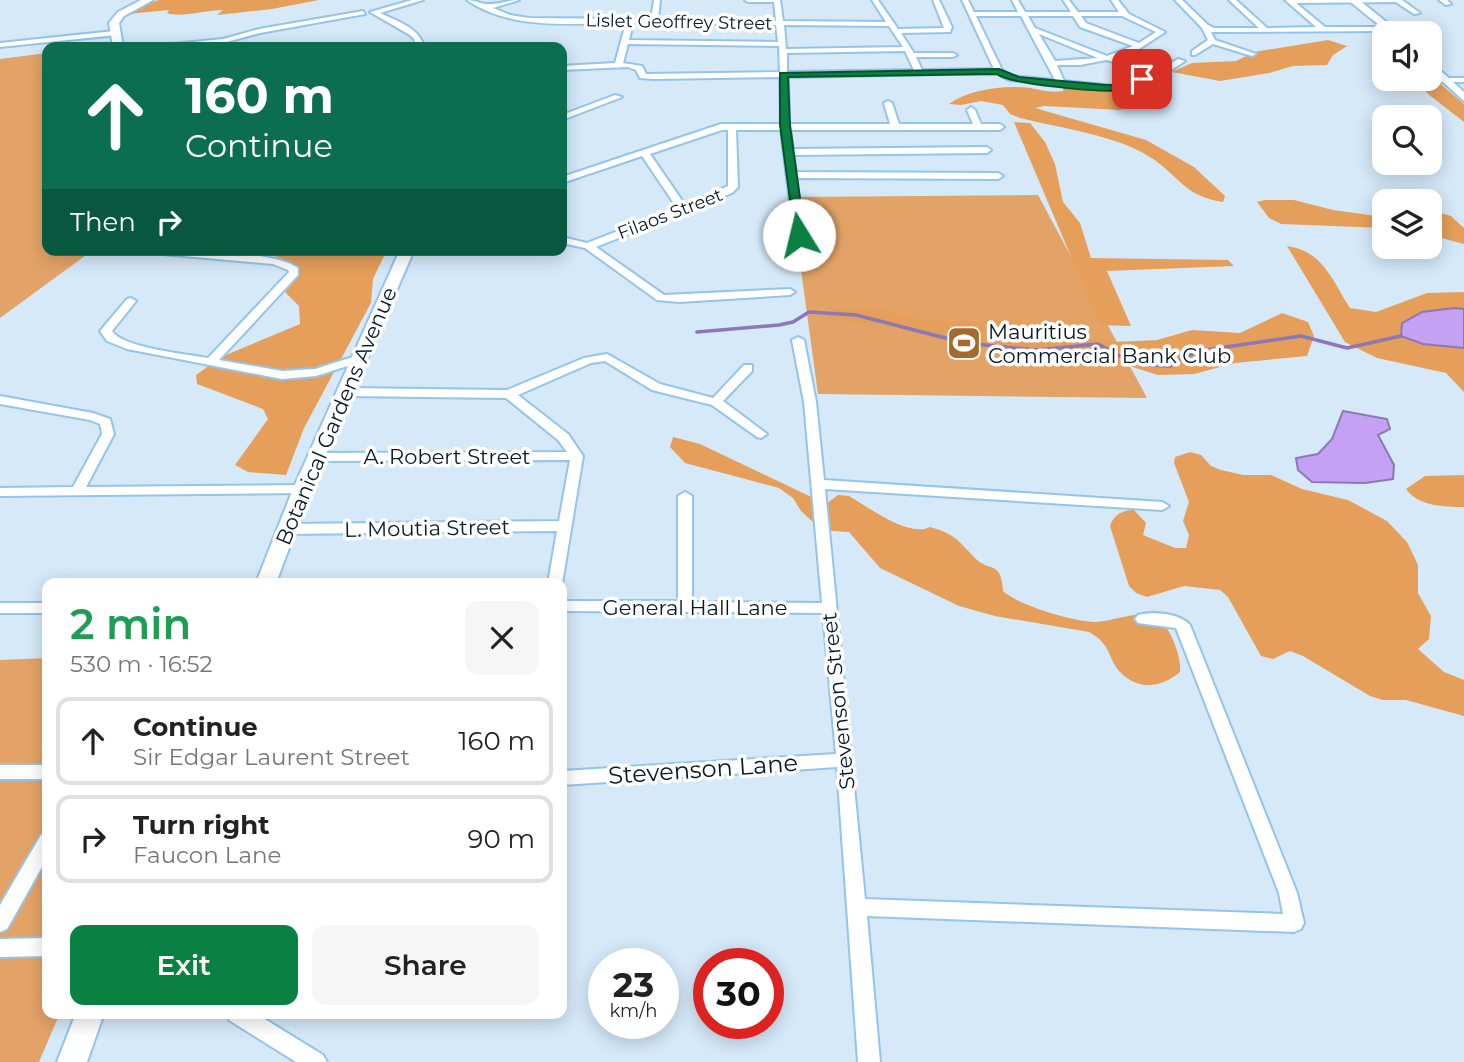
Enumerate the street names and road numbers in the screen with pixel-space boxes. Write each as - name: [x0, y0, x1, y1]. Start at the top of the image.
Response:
- street label: Lislet Geoffrey Street: [585, 9, 773, 35]
- street label: Filaos Street: [614, 184, 726, 244]
- street label: Botanical Gardens Avenue: [270, 283, 402, 549]
- street label: A. Robert Street: [363, 444, 531, 469]
- street label: L. Moutia Street: [344, 514, 510, 542]
- street label: General Hall Lane: [603, 595, 787, 620]
- street label: Stevenson Street: [816, 611, 860, 791]
- street label: Stevenson Lane: [607, 748, 799, 790]

